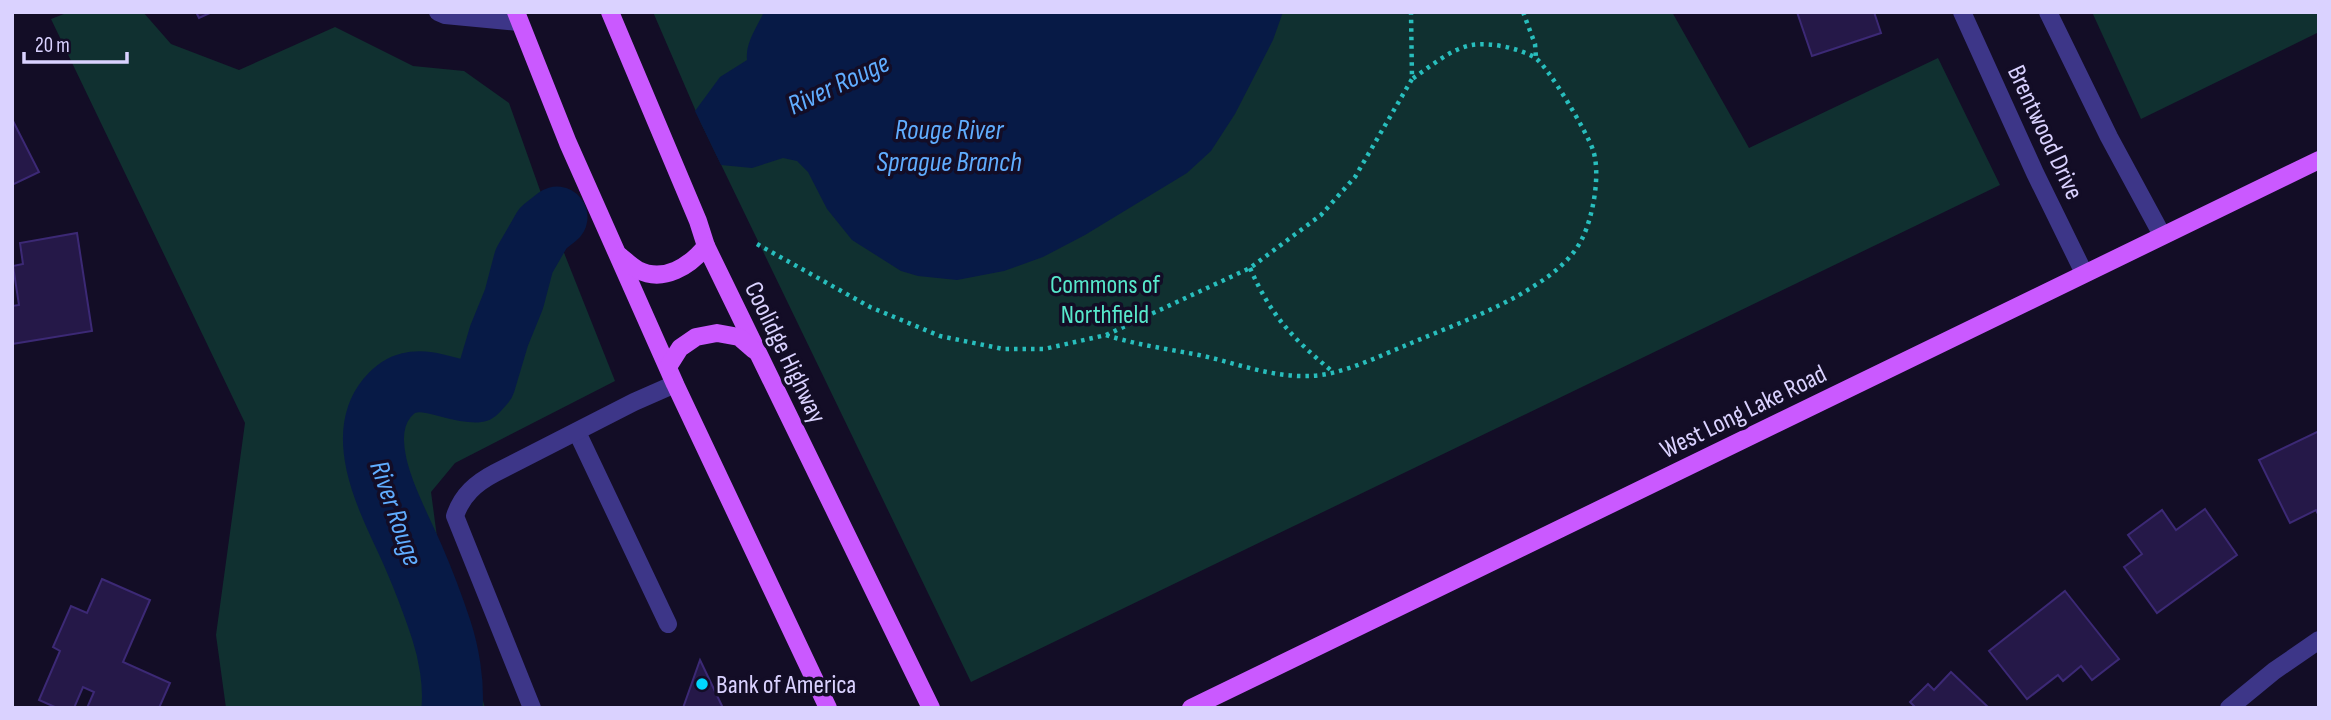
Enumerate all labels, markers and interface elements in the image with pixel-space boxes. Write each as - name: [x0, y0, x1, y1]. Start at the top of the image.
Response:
- scale bar: [24, 21, 128, 65]
- text: 20 m: [35, 33, 70, 58]
- water label: River Rouge: [782, 46, 895, 122]
- street label: Brentwood Drive: [2000, 60, 2089, 205]
- water label: Rouge River Sprague Branch: [876, 114, 1022, 179]
- park label: Commons of Northfield: [1050, 270, 1161, 331]
- street label: Coolidge Highway: [737, 277, 832, 428]
- street label: West Long Lake Road: [1655, 359, 1832, 466]
- water label: River Rouge: [362, 457, 429, 570]
- place label: Bank of America: [716, 670, 856, 701]
- marker: Bank of America: [694, 676, 710, 692]

